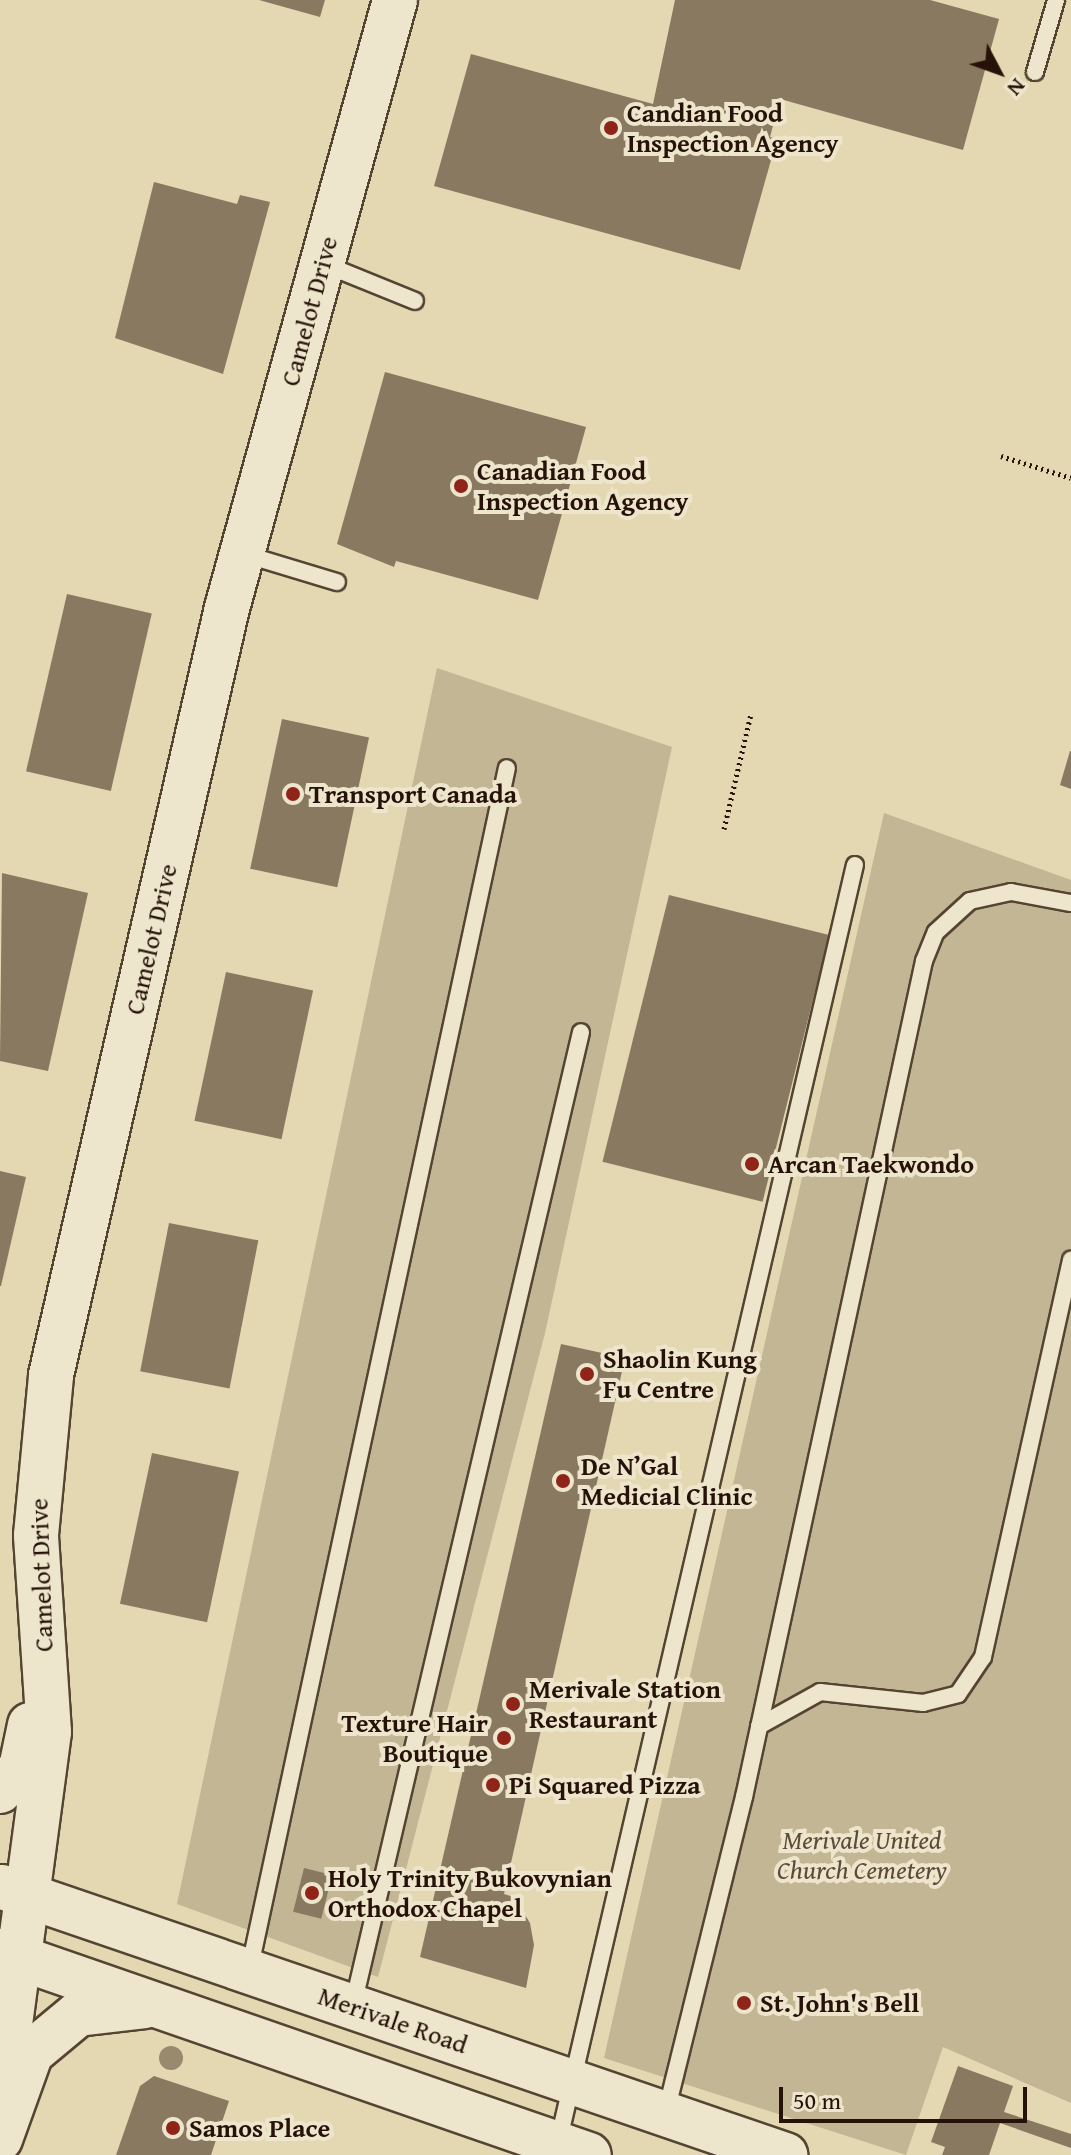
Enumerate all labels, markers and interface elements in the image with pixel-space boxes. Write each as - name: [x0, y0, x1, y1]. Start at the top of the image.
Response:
- north arrow: [959, 32, 1039, 112]
- text: N: [1000, 72, 1034, 104]
- place label: Candian Food Inspection Agency: [627, 97, 838, 158]
- marker: Candian Food Inspection Agency: [602, 119, 620, 137]
- street label: Camelot Drive: [274, 233, 344, 389]
- place label: Canadian Food Inspection Agency: [477, 455, 688, 516]
- marker: Canadian Food Inspection Agency: [452, 477, 470, 495]
- place label: Transport Canada: [309, 778, 517, 810]
- marker: Transport Canada: [284, 785, 302, 803]
- street label: Camelot Drive: [119, 861, 183, 1017]
- place label: Arcan Taekwondo: [768, 1148, 974, 1180]
- marker: Arcan Taekwondo: [743, 1155, 761, 1173]
- place label: Shaolin Kung Fu Centre: [603, 1343, 757, 1404]
- marker: Shaolin Kung Fu Centre: [578, 1365, 596, 1383]
- place label: De N’Gal Medicial Clinic: [581, 1450, 753, 1512]
- marker: De N’Gal Medicial Clinic: [552, 1470, 574, 1492]
- street label: Camelot Drive: [23, 1498, 59, 1652]
- place label: Merivale Station Restaurant: [529, 1673, 721, 1734]
- marker: Merivale Station Restaurant: [504, 1695, 522, 1713]
- place label: Texture Hair Boutique: [341, 1707, 488, 1768]
- marker: Texture Hair Boutique: [495, 1729, 513, 1747]
- place label: Pi Squared Pizza: [509, 1769, 701, 1801]
- marker: Pi Squared Pizza: [484, 1776, 502, 1794]
- park label: Merivale United Church Cemetery: [777, 1824, 947, 1886]
- place label: Holy Trinity Bukovynian Orthodox Chapel: [328, 1862, 612, 1924]
- marker: Holy Trinity Bukovynian Orthodox Chapel: [303, 1884, 321, 1902]
- street label: Merivale Road: [314, 1980, 472, 2060]
- place label: St. John's Bell: [760, 1987, 919, 2019]
- marker: St. John's Bell: [735, 1994, 753, 2012]
- scale bar: [783, 2071, 1031, 2121]
- text: 50 m: [793, 2083, 841, 2118]
- place label: Samos Place: [189, 2112, 330, 2144]
- marker: Samos Place: [164, 2119, 182, 2137]

